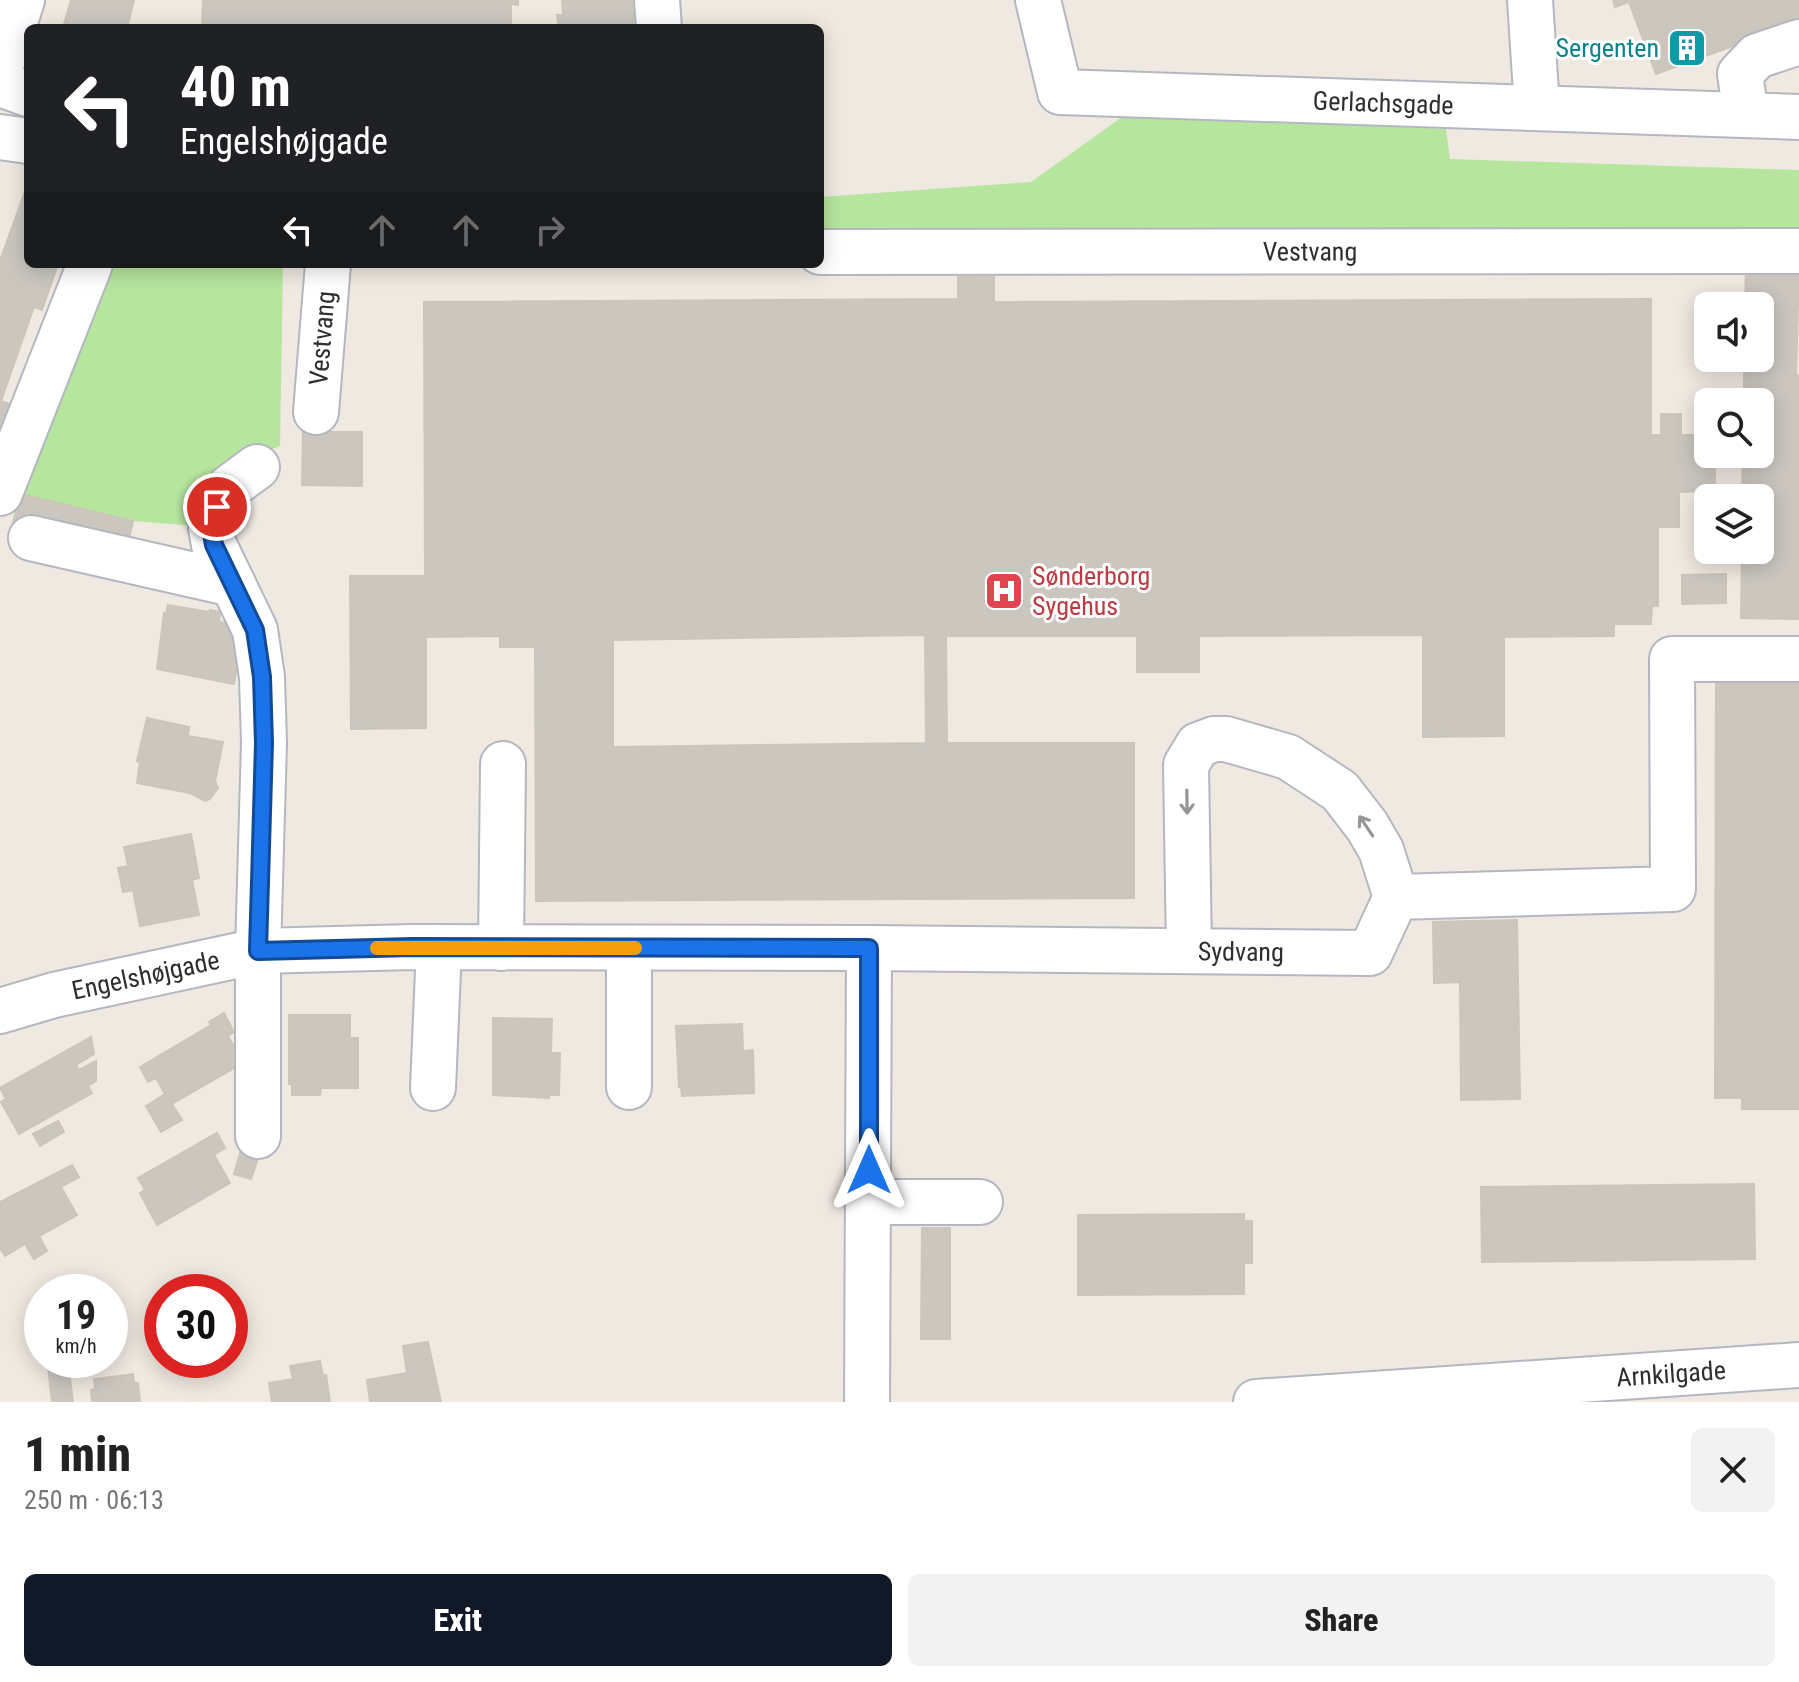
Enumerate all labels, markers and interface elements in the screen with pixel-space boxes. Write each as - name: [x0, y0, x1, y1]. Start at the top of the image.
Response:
- building icon: Sergenten: [1666, 27, 1708, 69]
- place label: Sergenten: [1556, 33, 1659, 63]
- text: 40 m: [180, 54, 291, 120]
- icon: left: [48, 56, 152, 160]
- street label: Gerlachsgade: [1312, 86, 1454, 120]
- text: Engelshøjgade: [180, 121, 388, 163]
- icon: left: [276, 208, 320, 252]
- icon: ahead: [360, 208, 404, 252]
- icon: ahead: [444, 208, 488, 252]
- icon: right: [528, 208, 572, 252]
- street label: Vestvang: [1263, 236, 1357, 267]
- street label: Vestvang: [303, 290, 341, 387]
- map controls: [1694, 292, 1774, 564]
- button: sound: [1694, 292, 1774, 372]
- button: search: [1694, 388, 1774, 468]
- pin: [183, 473, 251, 541]
- button: layers: [1694, 484, 1774, 564]
- icon: arrive: [195, 485, 239, 529]
- place label: Sønderborg Sygehus: [1032, 561, 1150, 621]
- hospital icon: Sønderborg Sygehus: [983, 570, 1025, 612]
- one-way arrow: [1179, 788, 1194, 815]
- one-way arrow: [1358, 815, 1374, 837]
- street label: Sydvang: [1198, 936, 1284, 967]
- street label: Engelshøjgade: [69, 945, 222, 1006]
- position arrow: [827, 1128, 911, 1212]
- speed limit sign: 30: [144, 1274, 248, 1378]
- text: 19: [56, 1292, 96, 1339]
- text: km/h: [55, 1334, 97, 1358]
- street label: Arnkilgade: [1615, 1355, 1727, 1392]
- text: 1 min: [24, 1426, 131, 1483]
- button: close: [1691, 1428, 1775, 1512]
- text: 250 m · 06:13: [24, 1485, 164, 1515]
- button: Exit: [24, 1574, 892, 1666]
- button: Share: [908, 1574, 1775, 1666]

